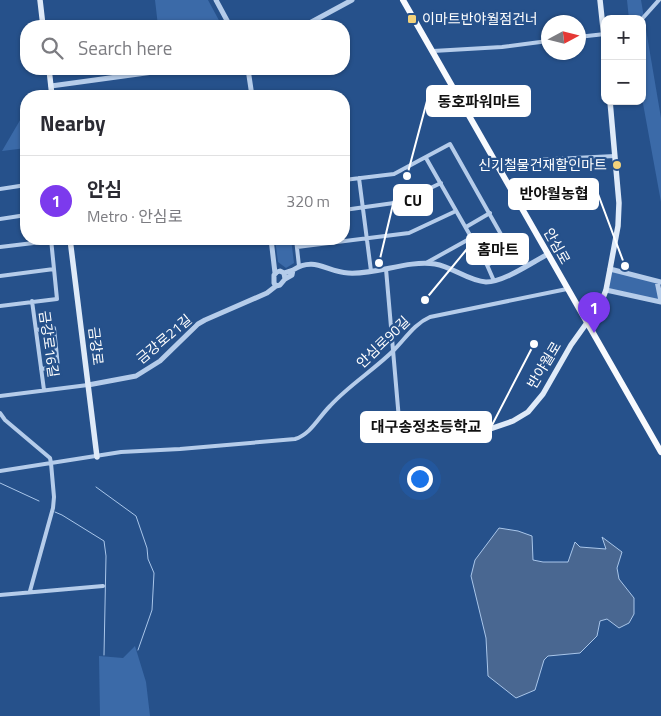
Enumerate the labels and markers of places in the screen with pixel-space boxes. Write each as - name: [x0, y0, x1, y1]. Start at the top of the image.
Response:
- place label: 이마트반야월점건너: [422, 8, 538, 29]
- marker: 이마트반야월점건너: [406, 13, 418, 25]
- callout: 동호파워마트: [427, 86, 530, 116]
- place label: 신기철물건재할인마트: [478, 154, 607, 175]
- marker: 신기철물건재할인마트: [611, 159, 623, 171]
- callout: 반야월농협: [509, 179, 598, 209]
- callout: CU: [394, 185, 432, 215]
- callout: 홈마트: [467, 234, 528, 264]
- pin: 1: [578, 292, 610, 333]
- callout: 대구송정초등학교: [361, 412, 491, 442]

